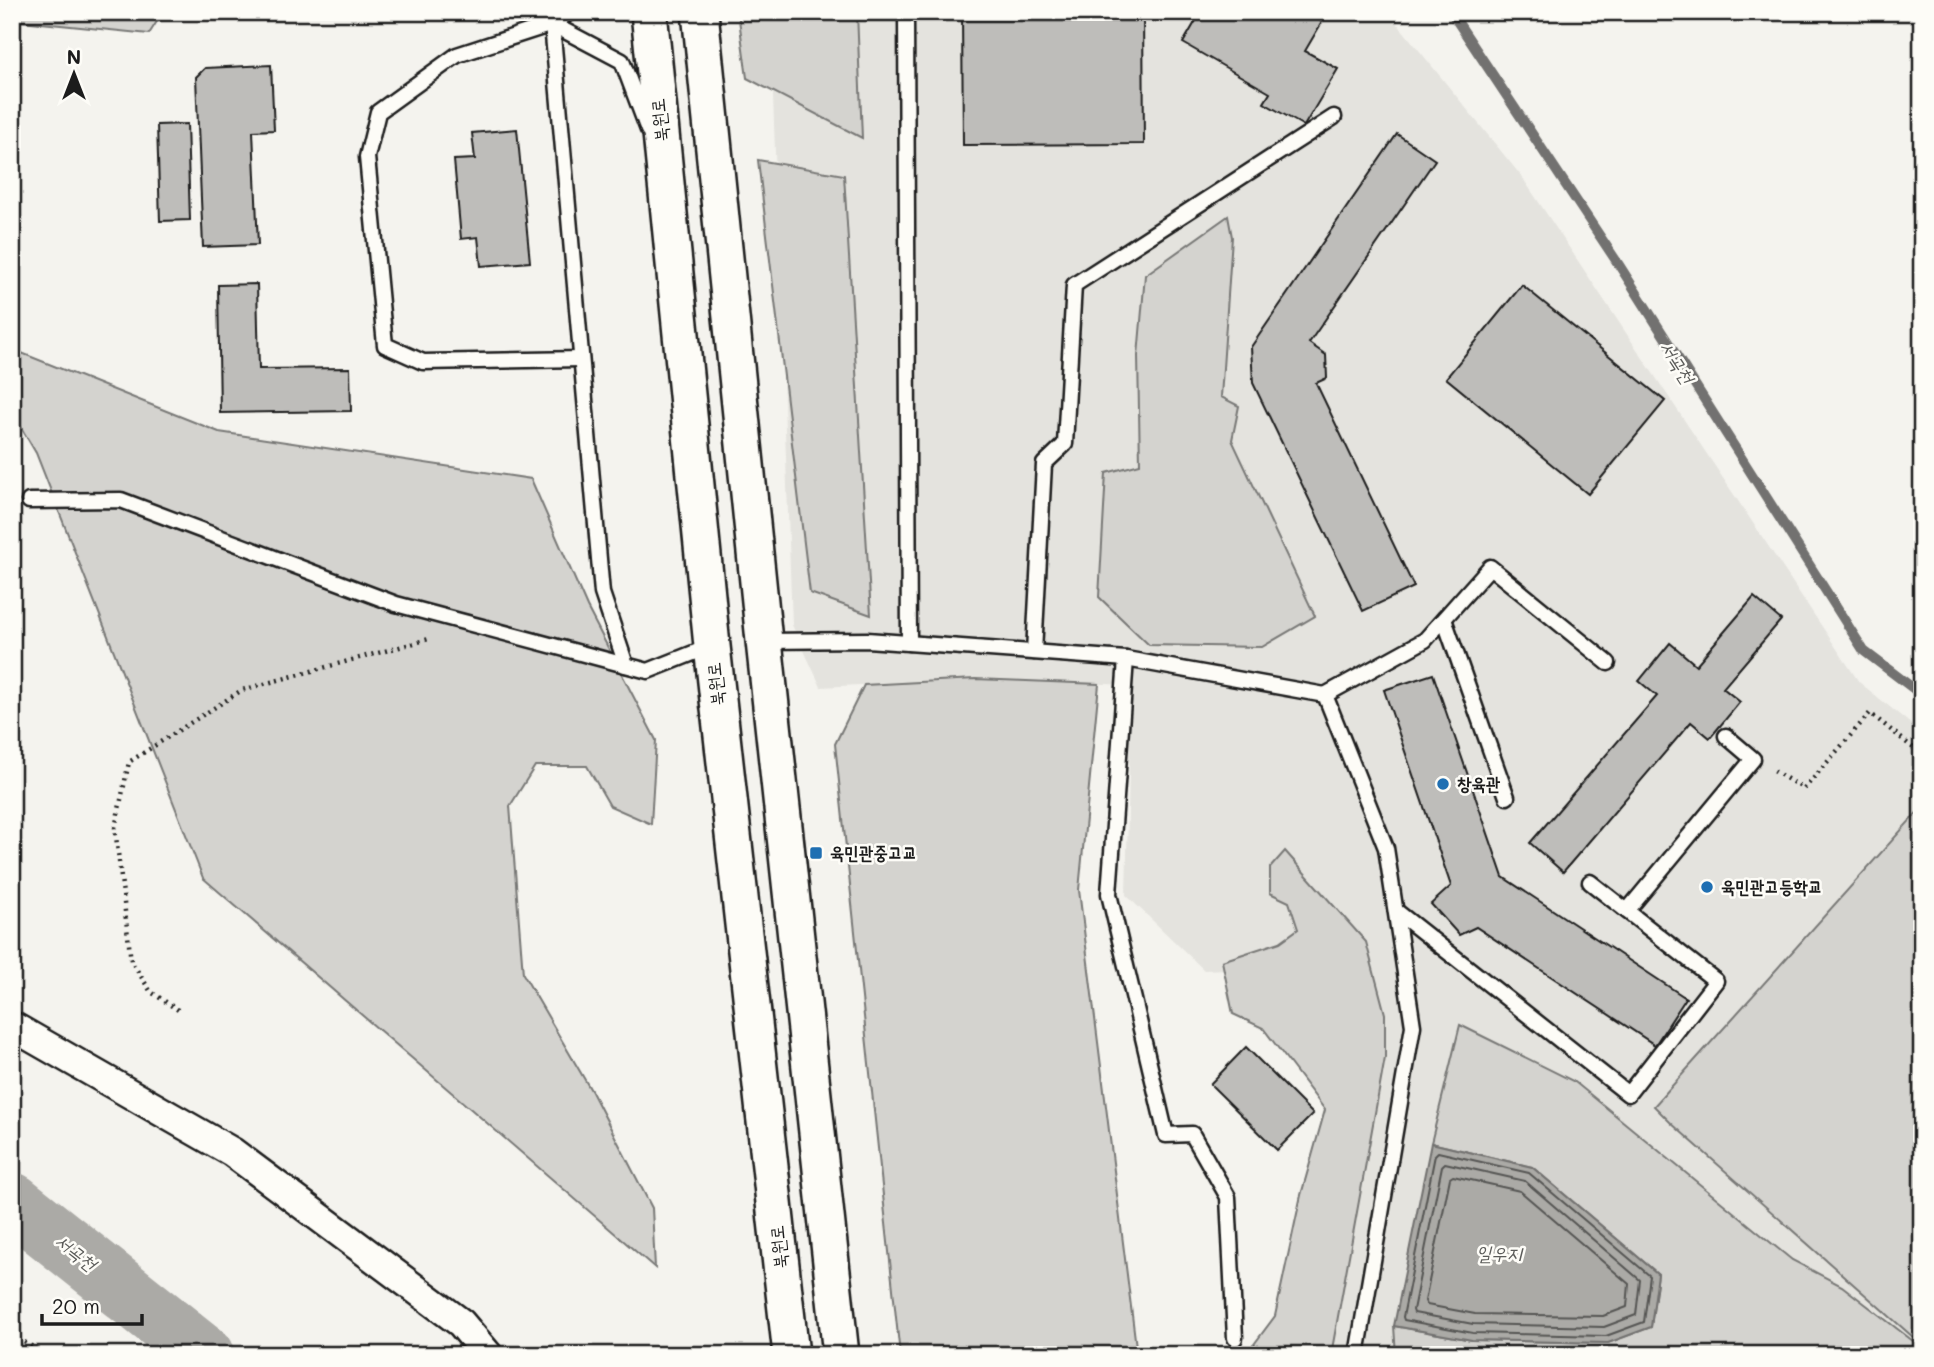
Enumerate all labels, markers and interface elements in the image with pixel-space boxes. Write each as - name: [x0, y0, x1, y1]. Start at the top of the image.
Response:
- north arrow: [38, 38, 108, 108]
- text: N: [67, 44, 81, 69]
- street label: 북원로: [645, 97, 673, 143]
- water label: 서곡천: [1654, 336, 1701, 389]
- street label: 북원로: [701, 661, 729, 707]
- place label: 창육관: [1457, 771, 1501, 795]
- marker: 창육관: [1435, 776, 1451, 792]
- place label: 육민관중고교: [830, 840, 917, 864]
- marker: 육민관중고교: [808, 845, 824, 861]
- place label: 육민관고등학교: [1721, 874, 1822, 898]
- marker: 육민관고등학교: [1699, 879, 1715, 895]
- street label: 북원로: [764, 1224, 792, 1270]
- water label: 서곡천: [51, 1228, 103, 1277]
- water label: 일우지: [1476, 1240, 1524, 1265]
- scale bar: [42, 1283, 142, 1327]
- text: 20 m: [52, 1292, 100, 1319]

